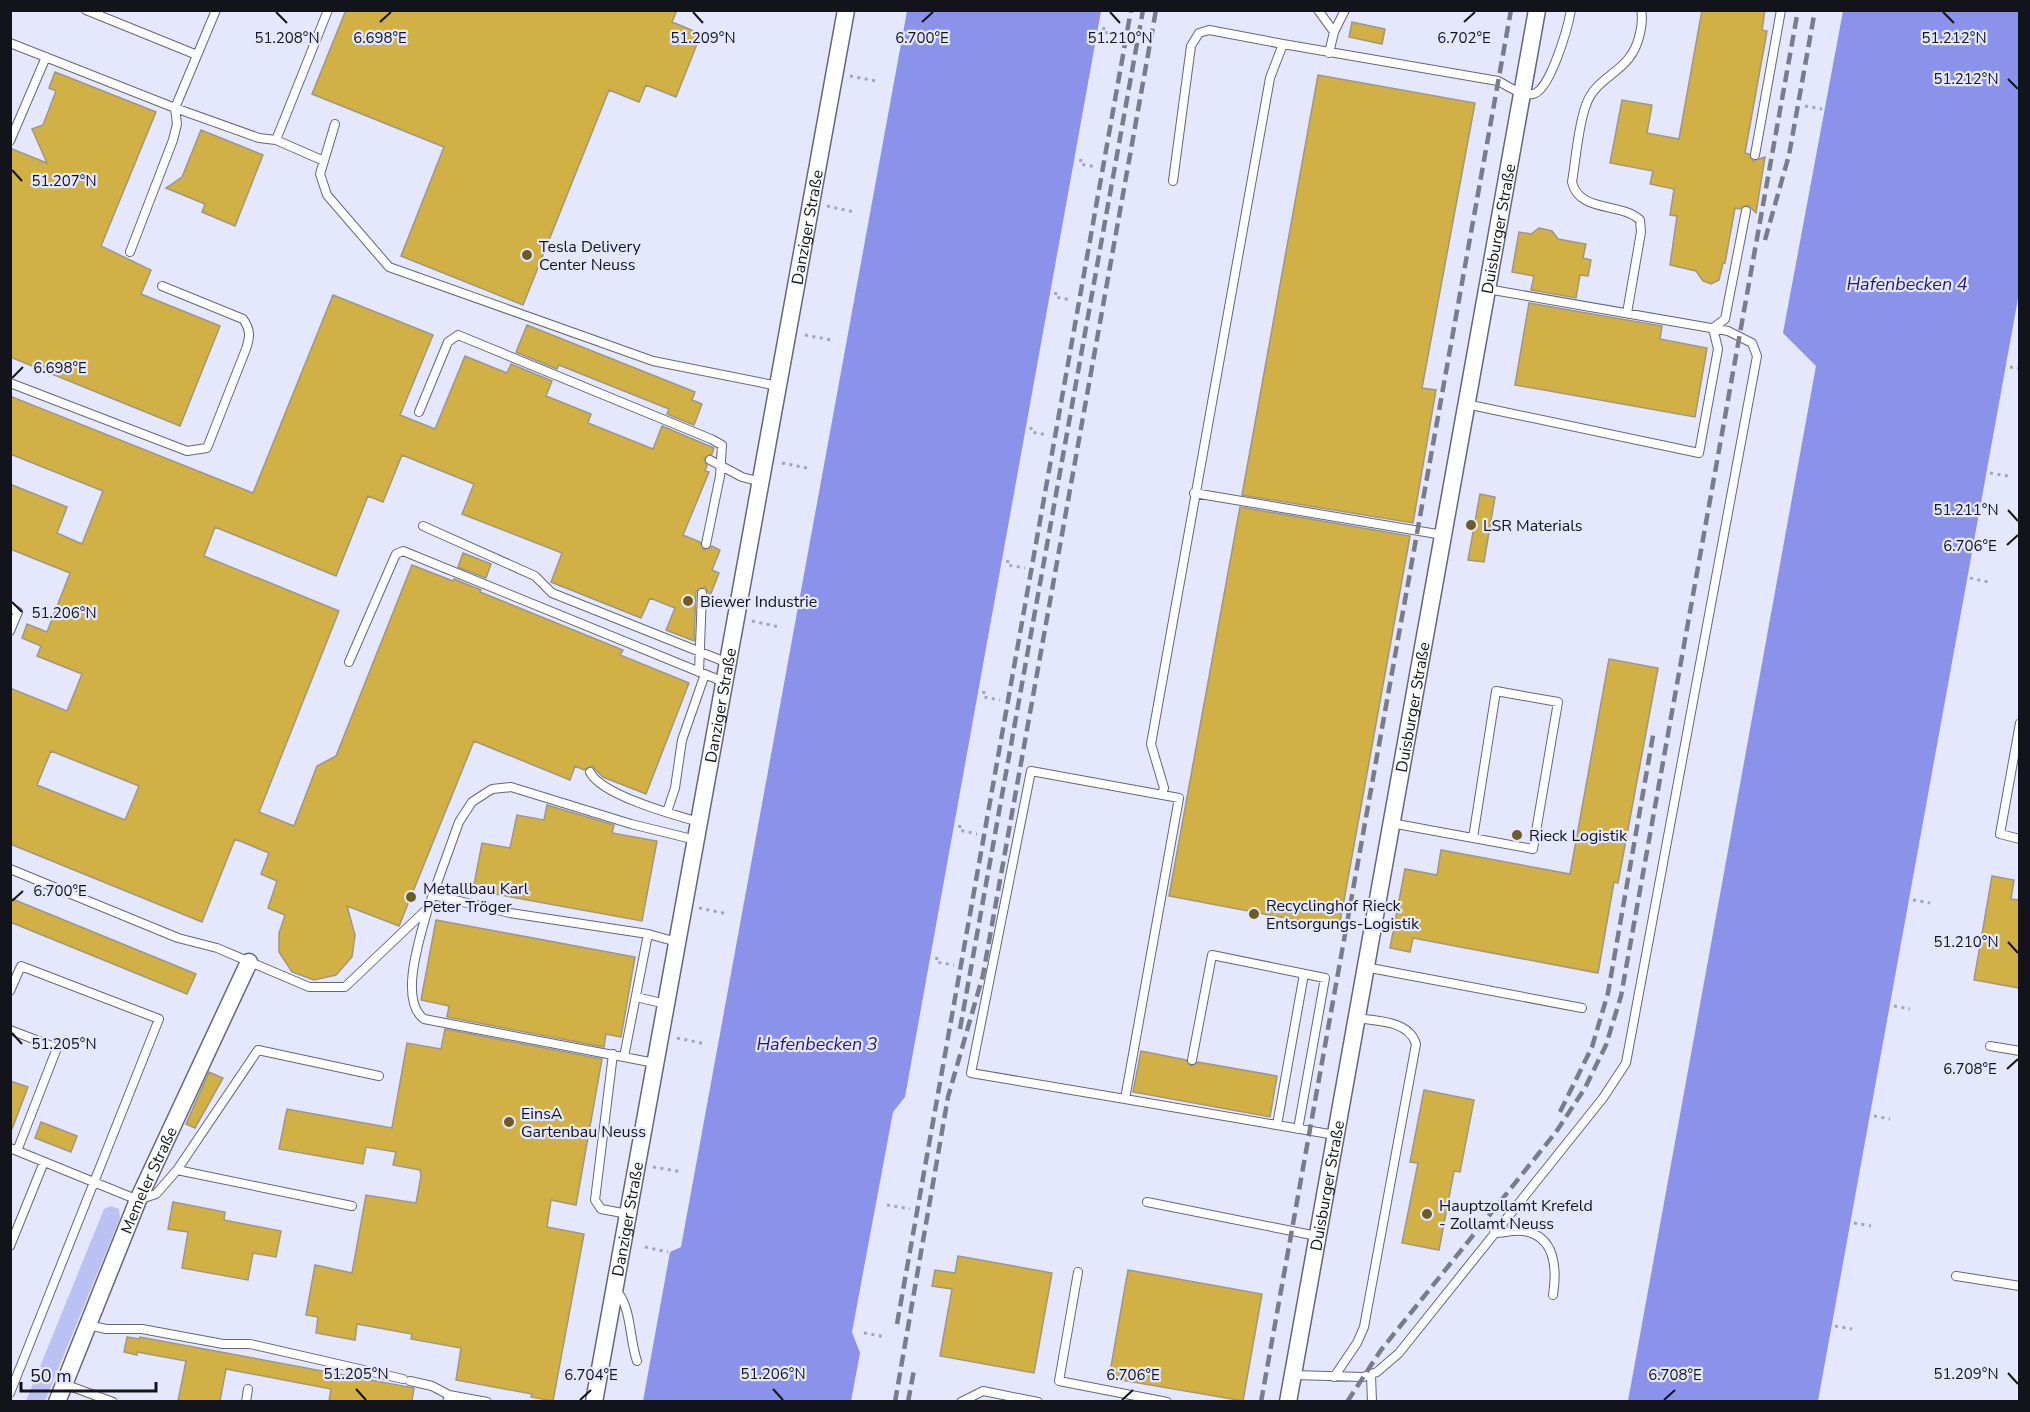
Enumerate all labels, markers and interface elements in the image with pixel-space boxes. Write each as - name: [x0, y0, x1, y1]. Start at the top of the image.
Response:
- text: 51.208°N: [254, 28, 320, 48]
- text: 6.698°E: [353, 28, 407, 48]
- text: 51.209°N: [670, 28, 736, 48]
- text: 6.700°E: [895, 28, 949, 48]
- text: 51.210°N: [1087, 28, 1153, 48]
- text: 6.702°E: [1437, 28, 1491, 48]
- text: 51.212°N: [1921, 28, 1987, 48]
- text: 51.212°N: [1933, 69, 1999, 89]
- street label: Duisburger Straße: [1476, 162, 1521, 296]
- street label: Danziger Straße: [787, 168, 829, 286]
- text: 51.207°N: [31, 171, 97, 191]
- place label: Tesla Delivery Center Neuss: [539, 236, 642, 276]
- marker: Tesla Delivery Center Neuss: [520, 248, 534, 262]
- water label: Hafenbecken 4: [1846, 272, 1968, 296]
- text: 6.698°E: [33, 358, 87, 378]
- text: 51.211°N: [1933, 500, 1999, 520]
- place label: LSR Materials: [1483, 515, 1583, 537]
- marker: LSR Materials: [1464, 518, 1478, 532]
- text: 6.706°E: [1943, 536, 1997, 556]
- place label: Biewer Industrie: [700, 591, 817, 613]
- marker: Biewer Industrie: [681, 594, 695, 608]
- text: 51.206°N: [31, 603, 97, 623]
- street label: Duisburger Straße: [1391, 640, 1436, 774]
- street label: Danziger Straße: [700, 646, 742, 765]
- place label: Rieck Logistik: [1529, 825, 1628, 847]
- marker: Rieck Logistik: [1510, 828, 1524, 842]
- place label: Metallbau Karl Peter Tröger: [423, 878, 529, 918]
- text: 6.700°E: [33, 881, 87, 901]
- marker: Metallbau Karl Peter Tröger: [404, 890, 418, 904]
- place label: Recyclinghof Rieck Entsorgungs-Logistik: [1266, 895, 1420, 935]
- marker: Recyclinghof Rieck Entsorgungs-Logistik: [1247, 907, 1261, 921]
- text: 51.210°N: [1933, 932, 1999, 952]
- water label: Hafenbecken 3: [756, 1032, 878, 1056]
- text: 51.205°N: [31, 1034, 97, 1054]
- text: 6.708°E: [1943, 1059, 1997, 1079]
- place label: EinsA Gartenbau Neuss: [521, 1103, 646, 1143]
- marker: EinsA Gartenbau Neuss: [502, 1115, 516, 1129]
- street label: Duisburger Straße: [1305, 1119, 1350, 1252]
- street label: Memeler Straße: [116, 1123, 183, 1237]
- street label: Danziger Straße: [607, 1160, 649, 1278]
- place label: Hauptzollamt Krefeld - Zollamt Neuss: [1439, 1195, 1593, 1235]
- marker: Hauptzollamt Krefeld - Zollamt Neuss: [1420, 1207, 1434, 1221]
- scale bar: [21, 1355, 156, 1393]
- text: 50 m: [30, 1364, 72, 1388]
- text: 51.205°N: [323, 1364, 389, 1384]
- text: 51.206°N: [740, 1364, 806, 1384]
- text: 51.209°N: [1933, 1364, 1999, 1384]
- text: 6.704°E: [564, 1365, 618, 1385]
- text: 6.706°E: [1106, 1365, 1160, 1385]
- text: 6.708°E: [1648, 1365, 1702, 1385]

